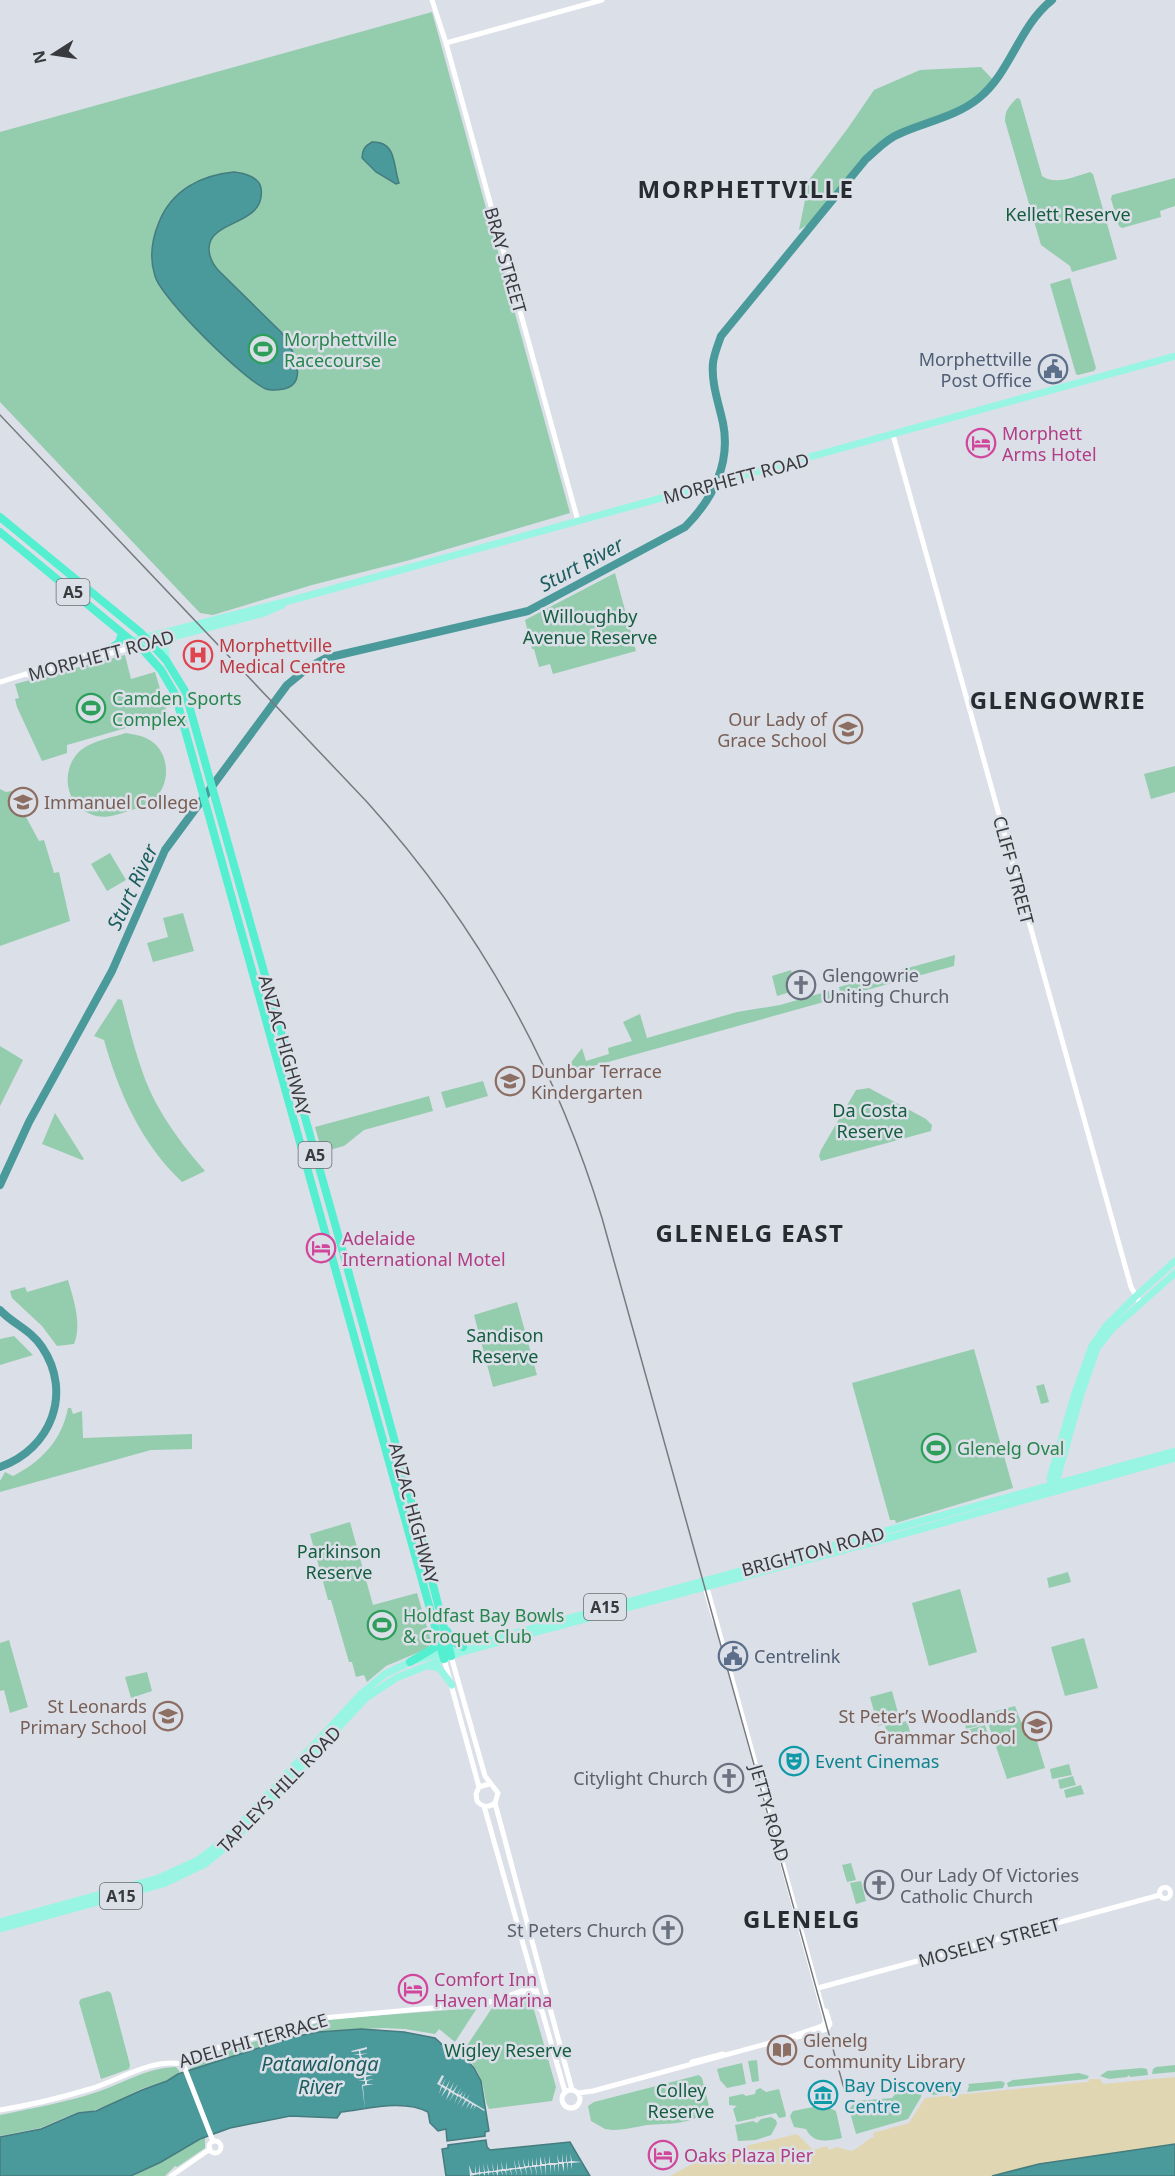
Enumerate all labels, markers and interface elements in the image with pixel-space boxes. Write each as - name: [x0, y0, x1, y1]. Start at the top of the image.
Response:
- north arrow: [24, 24, 84, 84]
- text: N: [27, 48, 51, 66]
- district label: MORPHETTVILLE: [638, 172, 854, 205]
- park label: Kellett Reserve: [1005, 202, 1131, 226]
- street label: BRAY STREET: [479, 204, 533, 316]
- place label: Morphettville Racecourse: [284, 327, 397, 372]
- sports icon: Morphettville Racecourse: [247, 333, 279, 365]
- place label: Morphettville Post Office: [919, 347, 1032, 392]
- public building icon: Morphettville Post Office: [1037, 353, 1069, 385]
- place label: Morphett Arms Hotel: [1002, 421, 1097, 466]
- hotel icon: Morphett Arms Hotel: [965, 427, 997, 459]
- street label: MORPHETT ROAD: [660, 447, 812, 509]
- water label: Sturt River: [534, 530, 629, 598]
- road number: A5: [56, 579, 90, 605]
- park label: Willoughby Avenue Reserve: [523, 604, 657, 649]
- street label: MORPHETT ROAD: [25, 624, 177, 686]
- place label: Morphettville Medical Centre: [219, 633, 346, 678]
- hospital icon: Morphettville Medical Centre: [182, 639, 214, 671]
- district label: GLENGOWRIE: [970, 683, 1146, 716]
- place label: Camden Sports Complex: [112, 686, 242, 731]
- sports icon: Camden Sports Complex: [75, 692, 107, 724]
- place label: Our Lady of Grace School: [717, 707, 828, 752]
- school or university icon: Our Lady of Grace School: [832, 713, 864, 745]
- school or university icon: Immanuel College: [7, 786, 39, 818]
- place label: Immanuel College: [44, 790, 199, 814]
- street label: CLIFF STREET: [988, 813, 1040, 927]
- water label: Sturt River: [100, 839, 164, 934]
- place label: Glengowrie Uniting Church: [822, 963, 949, 1008]
- church icon: Glengowrie Uniting Church: [785, 969, 817, 1001]
- street label: ANZAC HIGHWAY: [253, 972, 317, 1119]
- place label: Dunbar Terrace Kindergarten: [531, 1059, 662, 1104]
- school or university icon: Dunbar Terrace Kindergarten: [494, 1065, 526, 1097]
- park label: Da Costa Reserve: [832, 1098, 908, 1143]
- road number: A5: [298, 1142, 332, 1168]
- district label: GLENELG EAST: [656, 1216, 844, 1249]
- place label: Adelaide International Motel: [342, 1226, 506, 1271]
- hotel icon: Adelaide International Motel: [305, 1232, 337, 1264]
- park label: Sandison Reserve: [466, 1323, 544, 1368]
- sports icon: Glenelg Oval: [920, 1432, 952, 1464]
- place label: Glenelg Oval: [957, 1436, 1065, 1460]
- street label: ANZAC HIGHWAY: [384, 1440, 445, 1587]
- street label: BRIGHTON ROAD: [739, 1520, 887, 1582]
- park label: Parkinson Reserve: [297, 1539, 381, 1584]
- road number: A15: [584, 1594, 626, 1620]
- place label: Holdfast Bay Bowls & Croquet Club: [403, 1603, 564, 1648]
- sports icon: Holdfast Bay Bowls & Croquet Club: [366, 1609, 398, 1641]
- public building icon: Centrelink: [717, 1640, 749, 1672]
- place label: Centrelink: [754, 1644, 841, 1668]
- place label: St Leonards Primary School: [20, 1694, 147, 1739]
- school or university icon: St Leonards Primary School: [152, 1700, 184, 1732]
- place label: St Peter’s Woodlands Grammar School: [838, 1704, 1016, 1749]
- school or university icon: St Peter’s Woodlands Grammar School: [1021, 1710, 1053, 1742]
- street label: TAPLEYS HILL ROAD: [212, 1720, 346, 1858]
- theatre icon: Event Cinemas: [778, 1745, 810, 1777]
- place label: Event Cinemas: [815, 1749, 939, 1773]
- street label: JETTY ROAD: [744, 1760, 795, 1864]
- church icon: Citylight Church: [713, 1762, 745, 1794]
- place label: Citylight Church: [573, 1766, 708, 1790]
- place label: Our Lady Of Victories Catholic Church: [900, 1863, 1079, 1908]
- church icon: Our Lady Of Victories Catholic Church: [863, 1869, 895, 1901]
- road number: A15: [100, 1883, 142, 1909]
- district label: GLENELG: [743, 1902, 861, 1935]
- street label: MOSELEY STREET: [916, 1912, 1062, 1972]
- church icon: St Peters Church: [652, 1914, 684, 1946]
- place label: St Peters Church: [507, 1918, 647, 1942]
- place label: Comfort Inn Haven Marina: [434, 1967, 552, 2012]
- hotel icon: Comfort Inn Haven Marina: [397, 1973, 429, 2005]
- street label: ADELPHI TERRACE: [176, 2007, 330, 2073]
- place label: Glenelg Community Library: [803, 2028, 966, 2073]
- library icon: Glenelg Community Library: [766, 2034, 798, 2066]
- park label: Wigley Reserve: [444, 2038, 572, 2062]
- water label: Patawalonga River: [261, 2050, 379, 2100]
- place label: Bay Discovery Centre: [844, 2073, 962, 2118]
- park label: Colley Reserve: [648, 2078, 714, 2123]
- museum icon: Bay Discovery Centre: [807, 2079, 839, 2111]
- hotel icon: Oaks Plaza Pier: [647, 2139, 679, 2171]
- place label: Oaks Plaza Pier: [684, 2143, 814, 2167]

